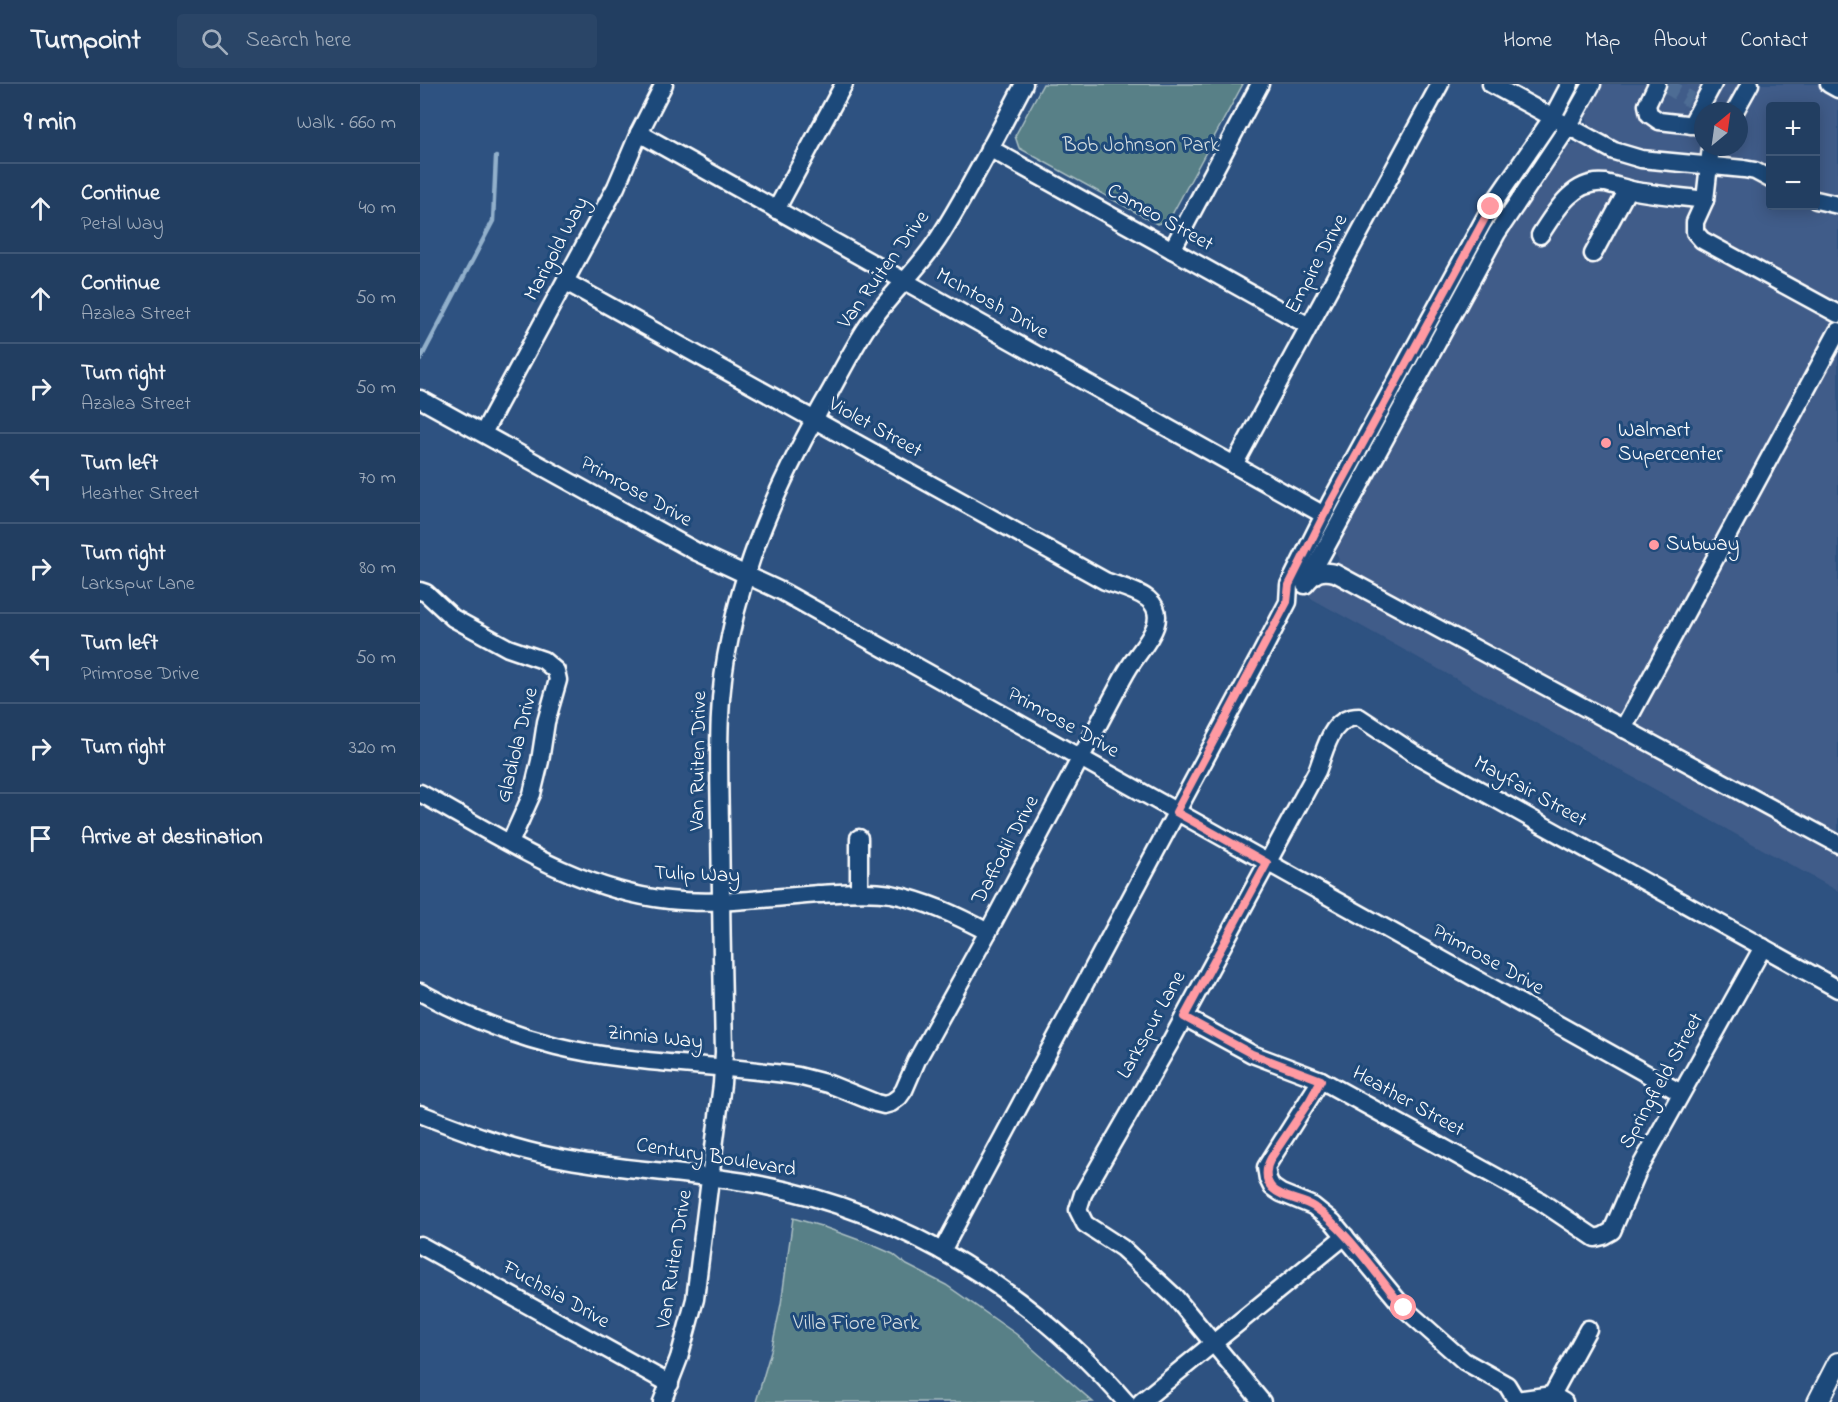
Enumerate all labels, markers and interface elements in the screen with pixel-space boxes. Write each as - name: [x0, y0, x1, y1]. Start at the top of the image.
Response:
- search box: [177, 14, 597, 68]
- text: Turnpoint: [30, 21, 141, 62]
- icon: search: [198, 25, 231, 58]
- text: Search here: [246, 25, 351, 57]
- text: Home: [1503, 26, 1552, 56]
- text: Map: [1585, 26, 1620, 56]
- text: About: [1653, 26, 1707, 56]
- text: Contact: [1740, 26, 1808, 56]
- north arrow: [1694, 102, 1748, 156]
- map controls: [1766, 102, 1820, 210]
- button: +: [1766, 102, 1820, 156]
- text: 9 min: [24, 104, 76, 142]
- text: Walk · 660 m: [297, 109, 396, 138]
- park label: Bob Johnson Park: [1062, 131, 1220, 161]
- button: −: [1766, 156, 1820, 210]
- street label: Cameo Street: [1101, 176, 1219, 260]
- text: Continue: [81, 178, 160, 210]
- icon: ahead: [24, 192, 57, 225]
- street label: Marigold Way: [517, 192, 599, 307]
- route end: [1477, 193, 1503, 219]
- text: 40 m: [359, 194, 396, 223]
- street label: Van Ruiten Drive: [830, 204, 938, 336]
- street label: Empire Drive: [1278, 208, 1356, 319]
- text: Petal Way: [81, 210, 164, 239]
- street label: McIntosh Drive: [930, 261, 1054, 348]
- text: Continue: [81, 268, 160, 300]
- icon: ahead: [24, 282, 57, 315]
- text: 50 m: [355, 284, 396, 313]
- text: Azalea Street: [81, 300, 191, 329]
- text: Turn right: [81, 358, 166, 390]
- icon: right: [24, 372, 57, 405]
- text: 50 m: [355, 374, 396, 403]
- street label: Violet Street: [822, 389, 927, 466]
- text: Azalea Street: [81, 390, 191, 419]
- place label: Walmart Supercenter: [1618, 416, 1723, 470]
- marker: Walmart Supercenter: [1599, 436, 1613, 450]
- text: Turn left: [81, 448, 158, 480]
- street label: Primrose Drive: [574, 449, 698, 535]
- icon: left: [24, 462, 57, 495]
- text: 70 m: [359, 464, 396, 493]
- text: Heather Street: [81, 480, 199, 509]
- place label: Subway: [1666, 530, 1739, 562]
- text: Turn right: [81, 538, 166, 570]
- marker: Subway: [1647, 538, 1661, 552]
- icon: right: [24, 552, 57, 585]
- text: 80 m: [359, 554, 396, 583]
- text: Larkspur Lane: [81, 570, 195, 599]
- text: Turn left: [81, 628, 158, 660]
- icon: left: [24, 642, 57, 675]
- text: 50 m: [355, 644, 396, 673]
- text: Primrose Drive: [81, 660, 199, 689]
- street label: Primrose Drive: [1001, 680, 1125, 766]
- street label: Gladiola Drive: [489, 684, 547, 806]
- street label: Van Ruiten Drive: [683, 690, 715, 832]
- icon: right: [24, 732, 57, 765]
- text: Turn right: [81, 732, 166, 764]
- text: 320 m: [349, 734, 396, 763]
- street label: Mayfair Street: [1467, 749, 1592, 837]
- street label: Daffodil Drive: [964, 790, 1048, 911]
- icon: arrive: [24, 822, 57, 855]
- text: Arrive at destination: [81, 822, 263, 854]
- street label: Tulip Way: [653, 859, 740, 893]
- street label: Primrose Drive: [1426, 917, 1550, 1003]
- street label: Larkspur Lane: [1110, 965, 1194, 1085]
- street label: Springfield Street: [1612, 1008, 1714, 1155]
- street label: Zinnia Way: [605, 1018, 704, 1060]
- street label: Heather Street: [1346, 1059, 1470, 1145]
- street label: Century Boulevard: [634, 1131, 798, 1187]
- street label: Van Ruiten Drive: [649, 1187, 701, 1332]
- street label: Fuchsia Drive: [496, 1253, 616, 1337]
- route start: [1390, 1294, 1416, 1320]
- park label: Villa Fiore Park: [792, 1309, 920, 1339]

